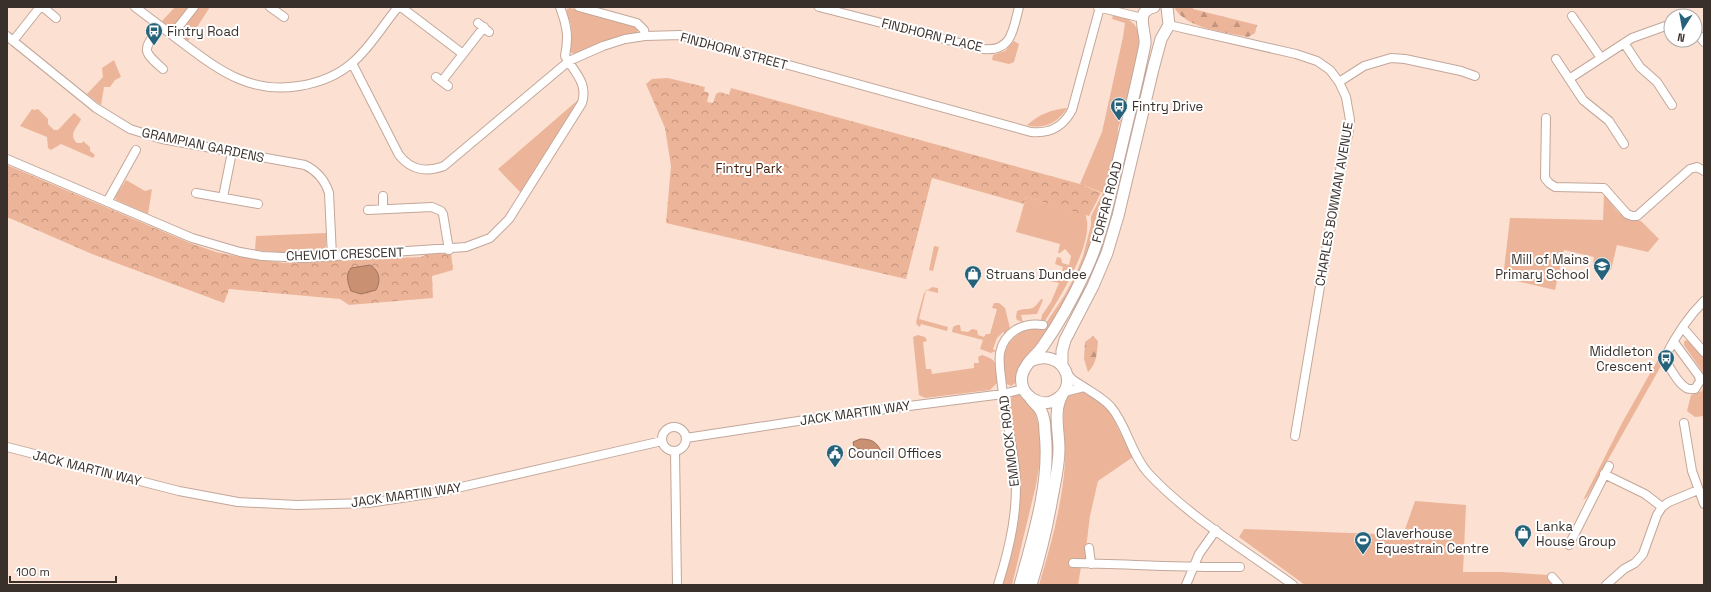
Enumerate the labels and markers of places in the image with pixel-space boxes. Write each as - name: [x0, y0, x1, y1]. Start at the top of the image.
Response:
- bus stop icon: Fintry Road: [144, 21, 164, 46]
- place label: Fintry Road: [167, 23, 239, 40]
- bus stop icon: Fintry Drive: [1109, 96, 1129, 121]
- place label: Fintry Drive: [1132, 98, 1203, 115]
- place label: Mill of Mains Primary School: [1495, 251, 1589, 283]
- school or university icon: Mill of Mains Primary School: [1592, 256, 1612, 281]
- shop icon: Struans Dundee: [963, 264, 983, 289]
- place label: Struans Dundee: [986, 266, 1087, 283]
- place label: Middleton Crescent: [1589, 343, 1653, 375]
- bus stop icon: Middleton Crescent: [1656, 348, 1676, 373]
- public building icon: Council Offices: [825, 443, 845, 468]
- place label: Council Offices: [848, 445, 942, 462]
- place label: Lanka House Group: [1536, 518, 1616, 550]
- shop icon: Lanka House Group: [1513, 523, 1533, 548]
- place label: Claverhouse Equestrain Centre: [1376, 525, 1489, 557]
- sports icon: Claverhouse Equestrain Centre: [1353, 530, 1373, 555]

